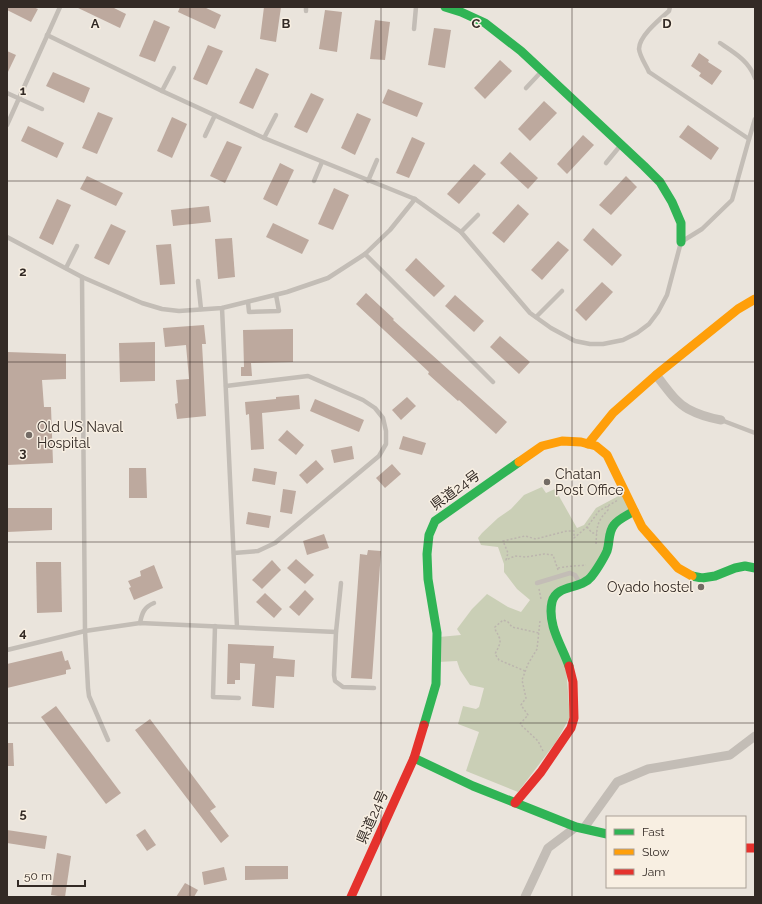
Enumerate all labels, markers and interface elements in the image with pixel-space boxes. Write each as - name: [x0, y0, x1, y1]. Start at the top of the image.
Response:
- text: A: [91, 16, 100, 31]
- text: B: [282, 16, 291, 31]
- text: C: [472, 16, 481, 31]
- text: D: [662, 16, 672, 31]
- text: 1: [20, 83, 27, 98]
- text: 2: [19, 264, 27, 279]
- place label: Old US Naval Hospital: [37, 419, 123, 451]
- marker: Old US Naval Hospital: [24, 430, 34, 440]
- text: 3: [19, 445, 27, 460]
- place label: Chatan Post Office: [555, 466, 624, 498]
- street label: 県道24号: [427, 467, 483, 513]
- marker: Chatan Post Office: [542, 477, 552, 487]
- place label: Oyado hostel: [607, 579, 693, 595]
- marker: Oyado hostel: [696, 582, 706, 592]
- text: 4: [19, 625, 27, 640]
- street label: 県道24号: [353, 788, 391, 846]
- text: 5: [19, 806, 27, 821]
- legend: [606, 816, 746, 888]
- text: Fast: [642, 825, 665, 839]
- text: Slow: [642, 845, 669, 859]
- scale bar: [18, 862, 85, 888]
- text: Jam: [642, 865, 665, 879]
- text: 50 m: [24, 869, 52, 883]

